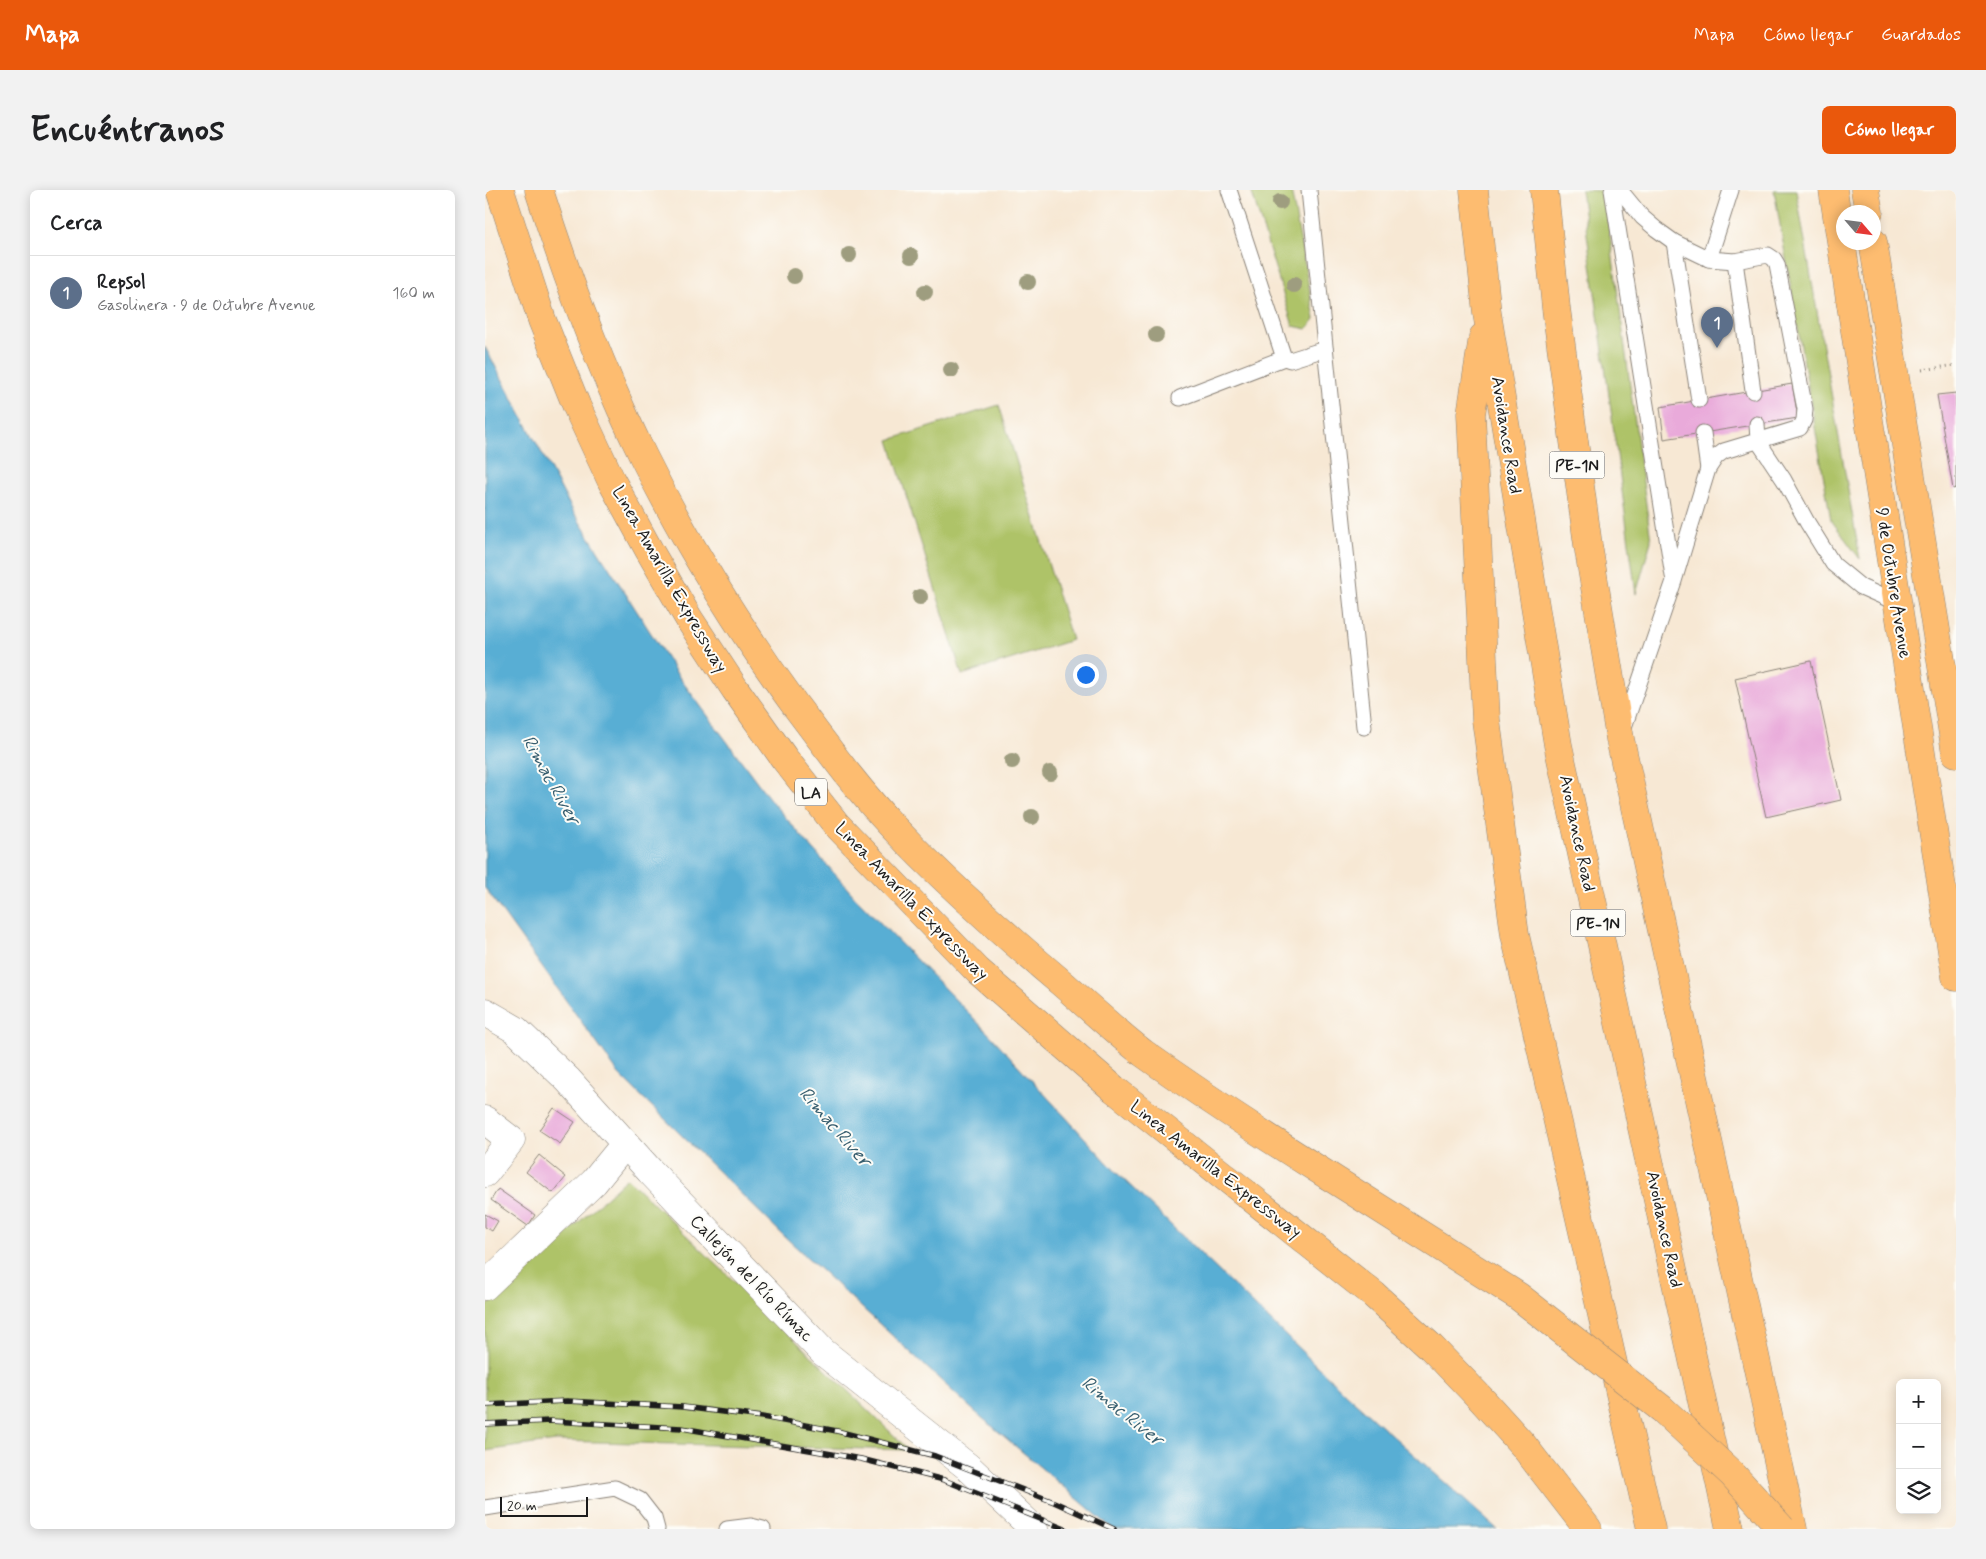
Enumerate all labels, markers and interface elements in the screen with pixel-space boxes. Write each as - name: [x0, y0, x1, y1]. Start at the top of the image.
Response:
- text: Mapa: [25, 20, 80, 51]
- text: Mapa: [1694, 23, 1735, 47]
- text: Cómo llegar: [1763, 23, 1853, 47]
- text: Guardados: [1881, 23, 1961, 47]
- button: Cómo llegar: [1822, 106, 1956, 154]
- text: Encuéntranos: [30, 107, 225, 153]
- north arrow: [1836, 205, 1881, 250]
- text: Cerca: [50, 209, 103, 237]
- text: Repsol: [97, 270, 146, 295]
- text: 1: [62, 283, 70, 304]
- text: 160 m: [392, 283, 435, 304]
- text: Gasolinera · 9 de Octubre Avenue: [97, 295, 316, 316]
- pin: 1: [1701, 307, 1733, 348]
- street label: Avoidance Road: [1485, 375, 1527, 496]
- road number: PE-1N: [1549, 452, 1605, 478]
- street label: Linea Amarilla Expressway: [606, 482, 732, 677]
- street label: 9 de Octubre Avenue: [1869, 506, 1917, 660]
- your location: [1073, 662, 1099, 688]
- water label: Rimac River: [516, 731, 587, 832]
- street label: Avoidance Road: [1553, 773, 1601, 894]
- road number: LA: [795, 778, 827, 806]
- street label: Linea Amarilla Expressway: [829, 817, 993, 986]
- road number: PE-1N: [1571, 910, 1625, 936]
- water label: Rimac River: [793, 1082, 879, 1175]
- street label: Linea Amarilla Expressway: [1125, 1095, 1306, 1244]
- street label: Avoidance Road: [1640, 1169, 1688, 1290]
- street label: Callejón del Río Rímac: [684, 1210, 818, 1348]
- water label: Rimac River: [1076, 1371, 1171, 1454]
- map controls: [1896, 1379, 1941, 1514]
- button: +: [1896, 1379, 1941, 1424]
- button: −: [1896, 1424, 1941, 1469]
- button: layers: [1896, 1469, 1941, 1514]
- scale bar: [500, 1494, 587, 1517]
- text: 20 m: [507, 1497, 537, 1515]

